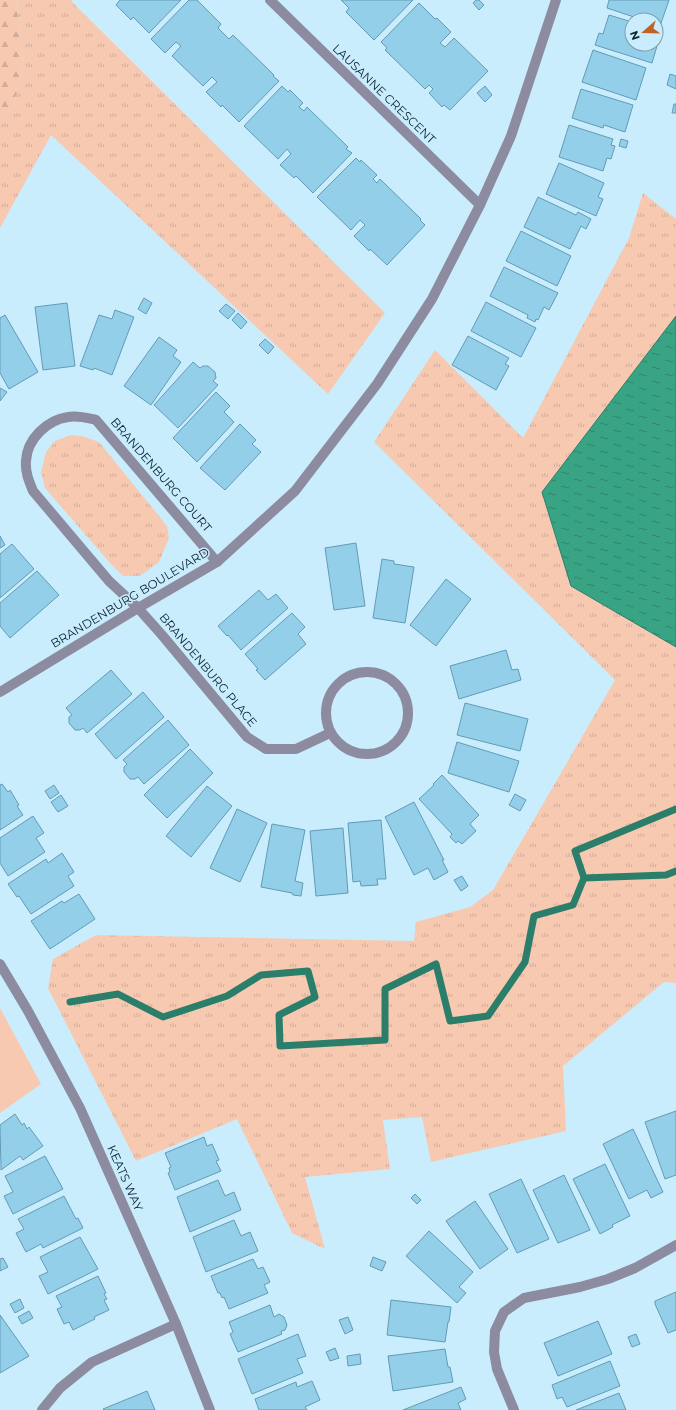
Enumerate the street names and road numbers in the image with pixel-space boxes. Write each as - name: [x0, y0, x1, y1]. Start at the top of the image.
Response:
- street label: LAUSANNE CRESCENT: [330, 41, 439, 147]
- street label: BRANDENBURG COURT: [108, 414, 215, 535]
- street label: BRANDENBURG BOULEVARD: [48, 544, 212, 651]
- street label: BRANDENBURG PLACE: [156, 610, 260, 730]
- street label: KEATS WAY: [104, 1143, 147, 1213]

